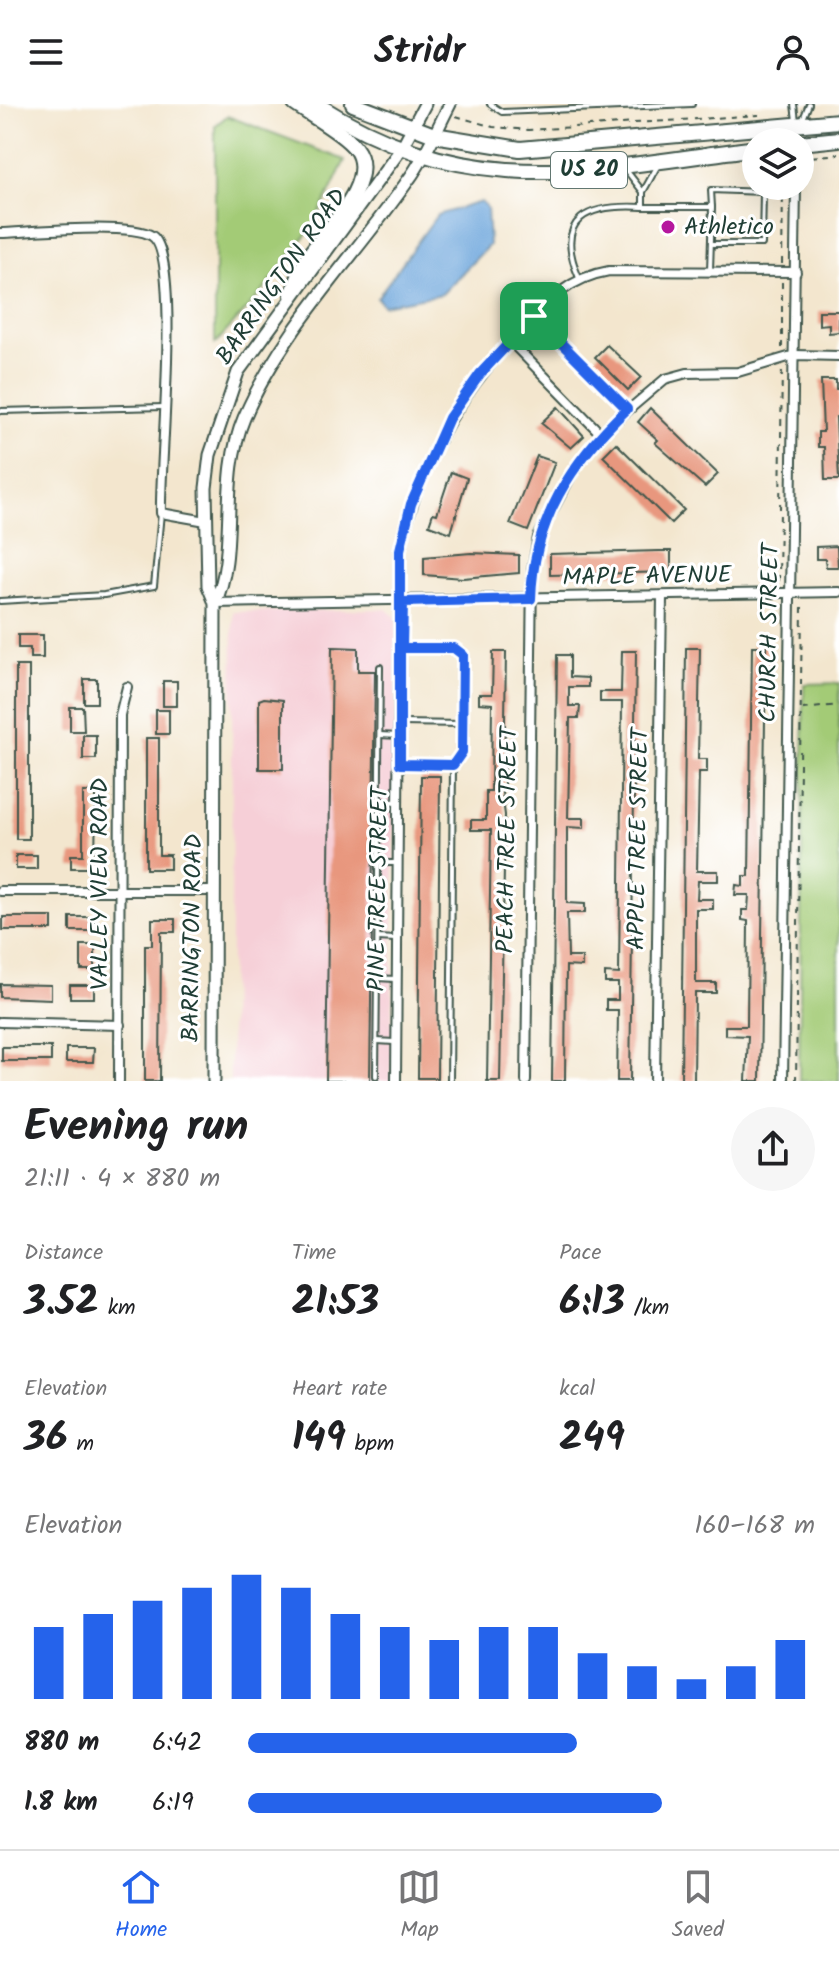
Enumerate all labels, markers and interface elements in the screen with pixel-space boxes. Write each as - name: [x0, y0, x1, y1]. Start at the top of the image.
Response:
- text: Stridr: [374, 24, 465, 81]
- icon: menu: [24, 30, 68, 74]
- icon: person: [771, 30, 815, 74]
- map controls: [742, 128, 814, 200]
- button: layers: [742, 128, 814, 200]
- road number: US 20: [551, 152, 627, 188]
- street label: BARRINGTON ROAD: [206, 180, 358, 374]
- place label: Athletico: [684, 208, 774, 247]
- marker: Athletico: [659, 218, 677, 236]
- pin: [500, 282, 568, 350]
- icon: arrive: [512, 294, 556, 338]
- street label: CHURCH STREET: [749, 541, 791, 723]
- street label: MAPLE AVENUE: [562, 556, 733, 598]
- street label: PEACH TREE STREET: [487, 724, 530, 954]
- street label: APPLE TREE STREET: [618, 725, 660, 951]
- street label: VALLEY VIEW ROAD: [81, 778, 120, 990]
- street label: PINE TREE STREET: [358, 784, 400, 992]
- street label: BARRINGTON ROAD: [172, 833, 214, 1043]
- text: Evening run: [24, 1093, 248, 1163]
- button: share: [731, 1107, 815, 1191]
- text: 21:11 · 4 × 880 m: [24, 1158, 220, 1200]
- text: Distance: [24, 1236, 103, 1271]
- text: Time: [292, 1236, 336, 1271]
- text: Pace: [559, 1236, 601, 1271]
- text: 3.52: [24, 1271, 99, 1335]
- text: 21:53: [292, 1271, 379, 1335]
- text: 6:13: [559, 1271, 625, 1335]
- text: km: [99, 1291, 136, 1326]
- text: /km: [625, 1291, 669, 1326]
- text: Elevation: [24, 1372, 107, 1407]
- text: Heart rate: [292, 1372, 387, 1407]
- text: kcal: [559, 1372, 595, 1407]
- text: 36: [24, 1407, 68, 1471]
- text: 149: [292, 1407, 346, 1471]
- text: 249: [559, 1407, 625, 1471]
- text: m: [68, 1427, 94, 1462]
- text: bpm: [346, 1427, 394, 1462]
- text: Elevation: [24, 1505, 122, 1547]
- text: 160–168 m: [694, 1505, 815, 1547]
- text: 880 m: [24, 1722, 99, 1764]
- text: 6:42: [152, 1722, 202, 1764]
- text: 1.8 km: [24, 1782, 97, 1824]
- text: 6:19: [152, 1782, 194, 1824]
- tab: Home: [115, 1865, 167, 1948]
- tab: Map: [397, 1865, 441, 1948]
- tab: Saved: [672, 1865, 724, 1948]

